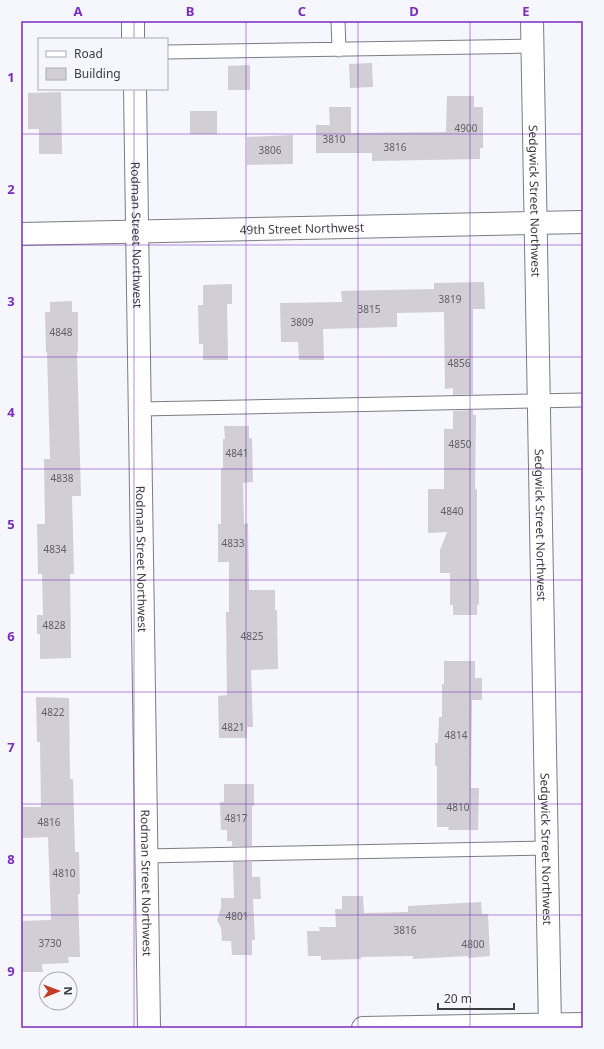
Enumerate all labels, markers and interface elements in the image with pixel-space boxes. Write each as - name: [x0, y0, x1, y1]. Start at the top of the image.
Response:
- text: A: [74, 2, 83, 20]
- text: B: [186, 2, 194, 20]
- text: C: [298, 2, 306, 20]
- text: D: [409, 2, 419, 20]
- text: E: [522, 2, 530, 20]
- legend: [38, 38, 168, 90]
- text: Road: [74, 45, 103, 62]
- text: Building: [74, 65, 121, 82]
- text: 1: [7, 68, 15, 86]
- house number: 4900: [455, 121, 478, 135]
- street label: Sedgwick Street Northwest: [525, 125, 545, 278]
- house number: 3810: [323, 132, 346, 146]
- house number: 3816: [384, 140, 407, 154]
- house number: 3806: [259, 143, 282, 157]
- street label: Rodman Street Northwest: [128, 161, 147, 309]
- text: 2: [7, 180, 15, 198]
- street label: 49th Street Northwest: [239, 218, 365, 238]
- text: 3: [7, 292, 15, 310]
- house number: 3819: [439, 292, 462, 306]
- house number: 3815: [358, 302, 381, 316]
- house number: 3809: [291, 315, 314, 329]
- house number: 4848: [50, 325, 73, 339]
- house number: 4856: [448, 356, 471, 370]
- text: 4: [7, 403, 15, 421]
- house number: 4850: [449, 437, 472, 451]
- house number: 4841: [226, 446, 248, 460]
- street label: Sedgwick Street Northwest: [531, 449, 551, 602]
- house number: 4838: [51, 471, 74, 485]
- street label: Rodman Street Northwest: [132, 485, 152, 633]
- house number: 4840: [441, 504, 464, 518]
- text: 5: [7, 515, 15, 533]
- house number: 4833: [222, 536, 245, 550]
- house number: 4834: [44, 542, 67, 556]
- house number: 4828: [43, 618, 66, 632]
- text: 6: [7, 627, 15, 645]
- house number: 4825: [241, 629, 264, 643]
- house number: 4822: [42, 705, 65, 719]
- house number: 4821: [222, 720, 244, 734]
- house number: 4814: [445, 728, 468, 742]
- text: 7: [7, 738, 15, 756]
- street label: Sedgwick Street Northwest: [537, 773, 557, 926]
- house number: 4810: [447, 800, 470, 814]
- street label: Rodman Street Northwest: [137, 809, 156, 957]
- house number: 4817: [225, 811, 248, 825]
- house number: 4816: [38, 815, 61, 829]
- text: 8: [7, 850, 15, 868]
- house number: 4810: [53, 866, 76, 880]
- house number: 4801: [226, 909, 248, 923]
- house number: 3816: [394, 923, 417, 937]
- house number: 3730: [39, 936, 62, 950]
- house number: 4800: [462, 937, 485, 951]
- text: 9: [7, 962, 15, 980]
- north arrow: [38, 971, 78, 1011]
- scale bar: [438, 985, 514, 1011]
- text: N: [61, 986, 76, 995]
- text: 20 m: [444, 990, 472, 1007]

